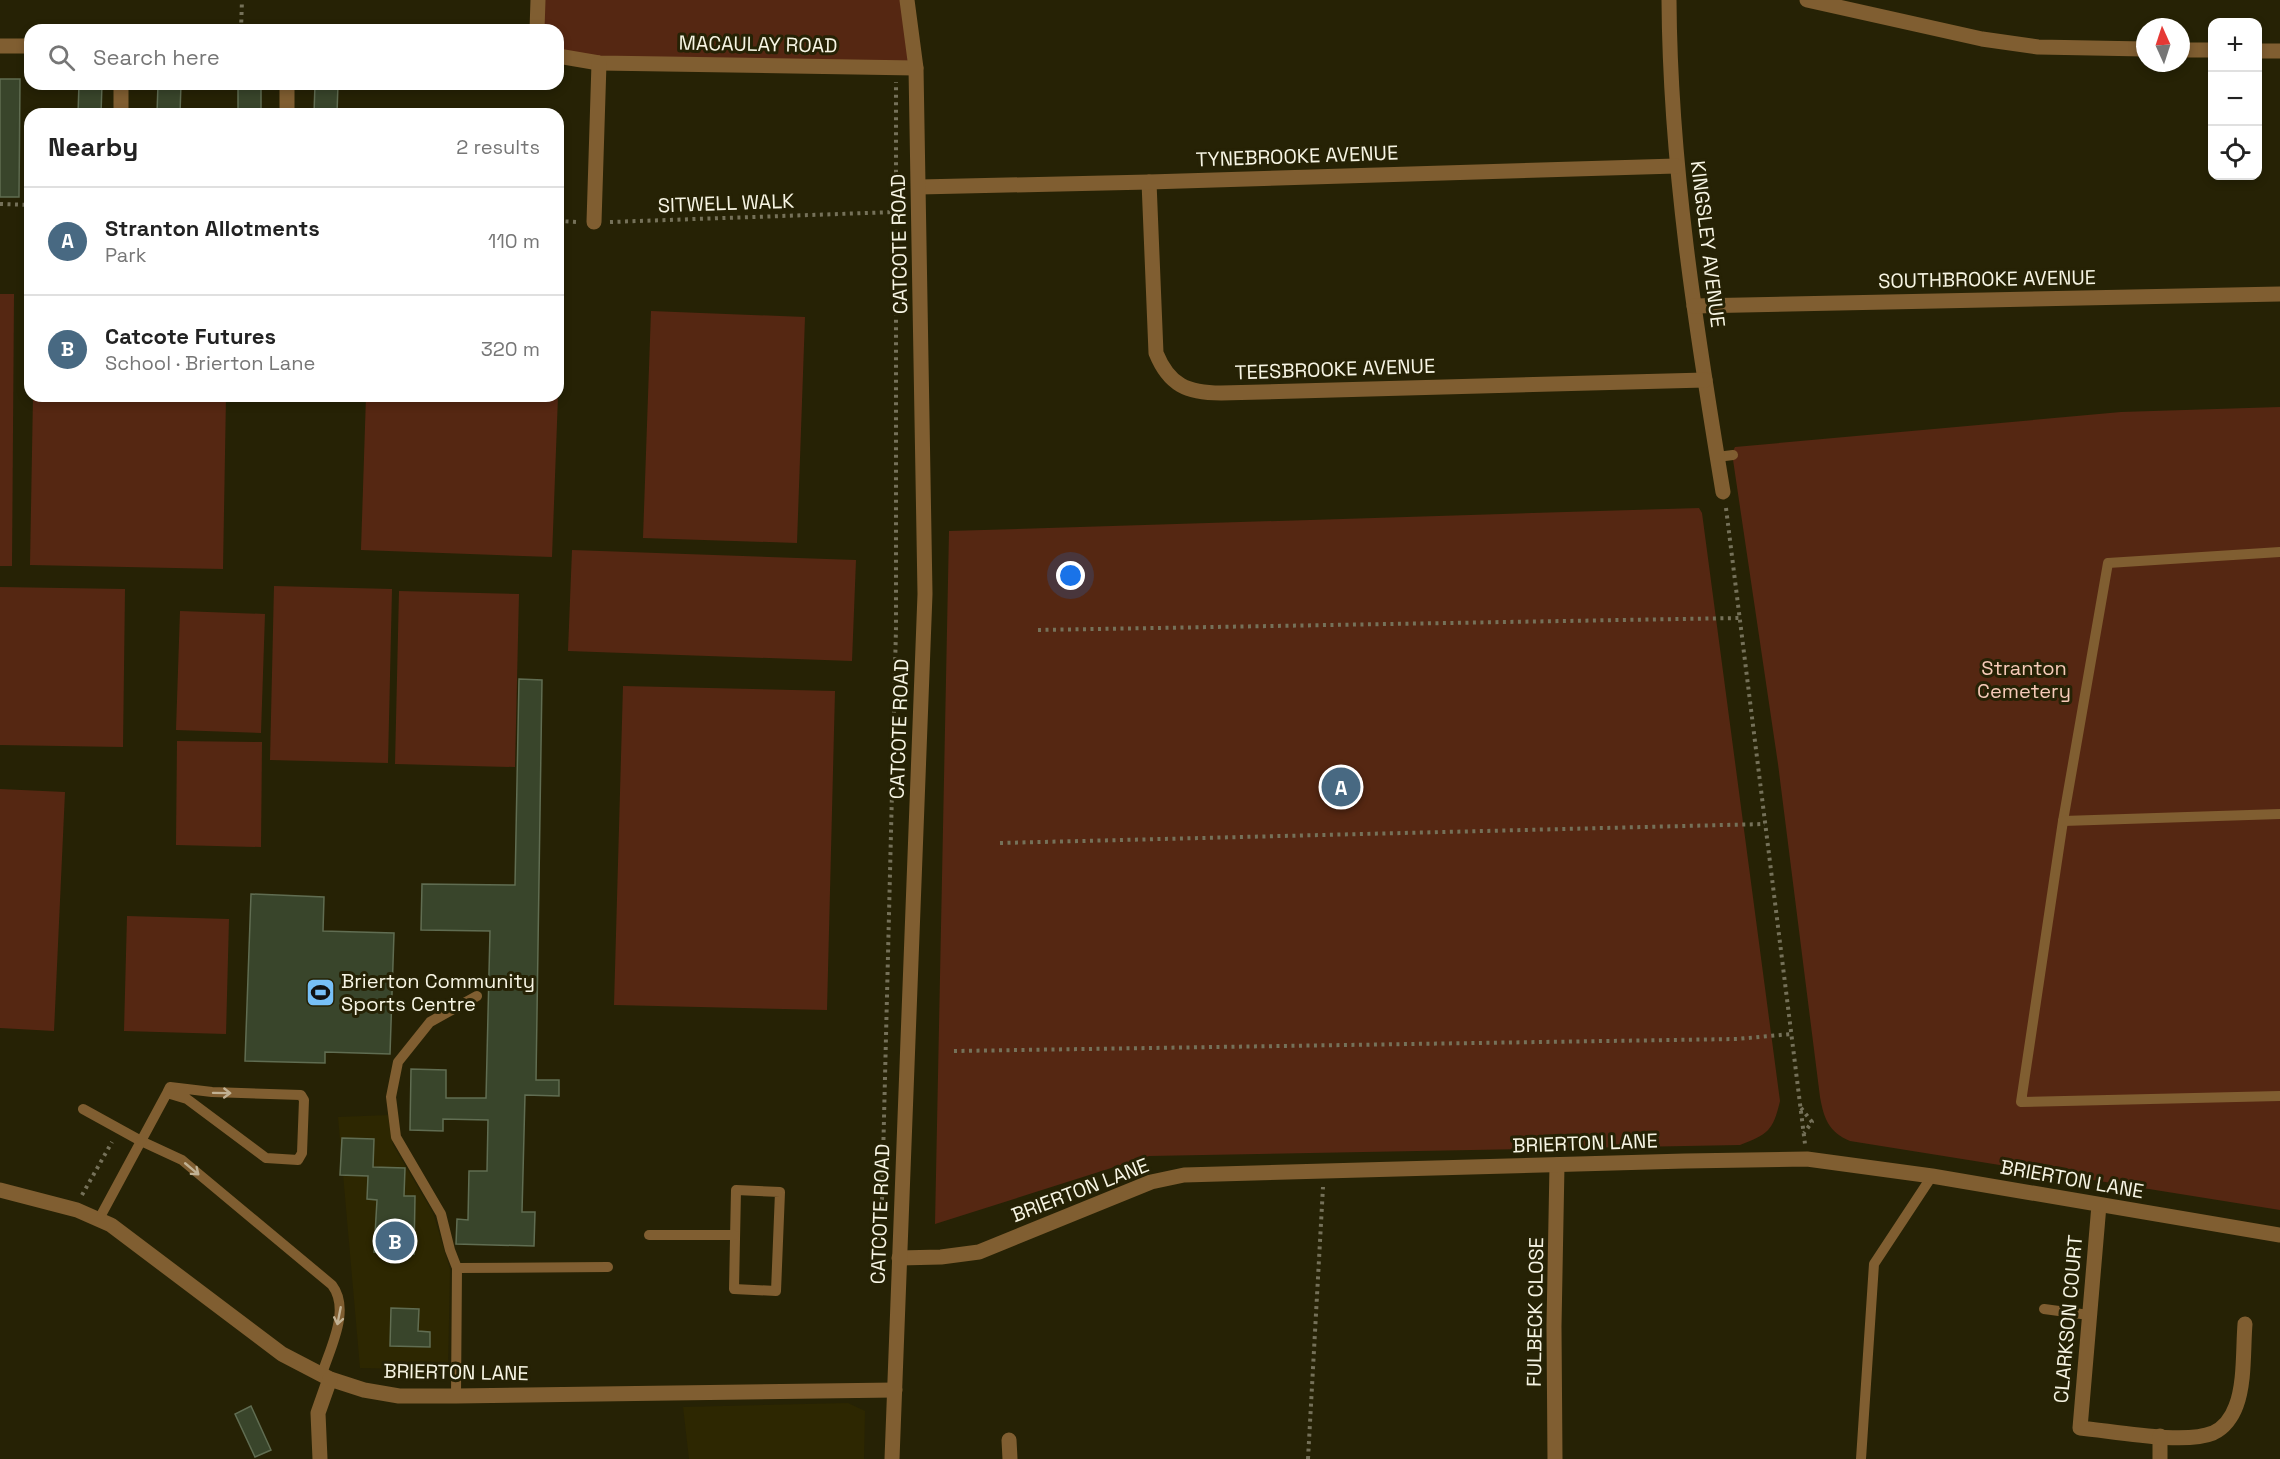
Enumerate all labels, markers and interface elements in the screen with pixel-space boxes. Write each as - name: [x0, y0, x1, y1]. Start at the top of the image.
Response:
- north arrow: [2136, 18, 2190, 72]
- map controls: [2208, 18, 2262, 180]
- button: +: [2208, 18, 2262, 72]
- search box: [24, 24, 564, 90]
- street label: MACAULAY ROAD: [678, 30, 838, 58]
- icon: search: [45, 41, 78, 74]
- text: Search here: [93, 43, 220, 71]
- button: −: [2208, 72, 2262, 126]
- button: locate: [2208, 126, 2262, 180]
- text: Nearby: [48, 130, 138, 164]
- text: 2 results: [456, 134, 540, 160]
- street label: TYNEBROOKE AVENUE: [1195, 139, 1399, 173]
- street label: KINGSLEY AVENUE: [1685, 159, 1731, 329]
- street label: CATCOTE ROAD: [885, 174, 913, 314]
- street label: SITWELL WALK: [657, 188, 795, 218]
- text: Stranton Allotments: [105, 214, 320, 242]
- text: A: [61, 228, 74, 254]
- text: 110 m: [488, 228, 540, 254]
- text: Park: [105, 242, 147, 268]
- street label: SOUTHBROOKE AVENUE: [1878, 264, 2096, 294]
- text: Catcote Futures: [105, 322, 276, 350]
- text: B: [61, 336, 74, 362]
- text: 320 m: [481, 336, 540, 362]
- text: School · Brierton Lane: [105, 350, 315, 376]
- street label: TEESBROOKE AVENUE: [1234, 353, 1436, 385]
- your location: [1056, 561, 1085, 590]
- park label: Stranton Cemetery: [1977, 655, 2071, 704]
- street label: CATCOTE ROAD: [884, 658, 914, 800]
- pin: A: [1322, 764, 1360, 810]
- place label: Brierton Community Sports Centre: [341, 968, 535, 1017]
- sports icon: Brierton Community Sports Centre: [304, 976, 336, 1008]
- one-way arrow: [211, 1087, 231, 1098]
- street label: BRIERTON LANE: [1512, 1127, 1658, 1159]
- street label: CATCOTE ROAD: [865, 1143, 895, 1285]
- street label: BRIERTON LANE: [1007, 1152, 1153, 1228]
- street label: BRIERTON LANE: [1998, 1154, 2146, 1204]
- one-way arrow: [184, 1162, 200, 1175]
- pin: B: [376, 1218, 414, 1264]
- street label: CLARKSON COURT: [2048, 1234, 2088, 1404]
- street label: FULBECK CLOSE: [1521, 1237, 1549, 1387]
- one-way arrow: [333, 1306, 344, 1325]
- street label: BRIERTON LANE: [383, 1358, 529, 1386]

